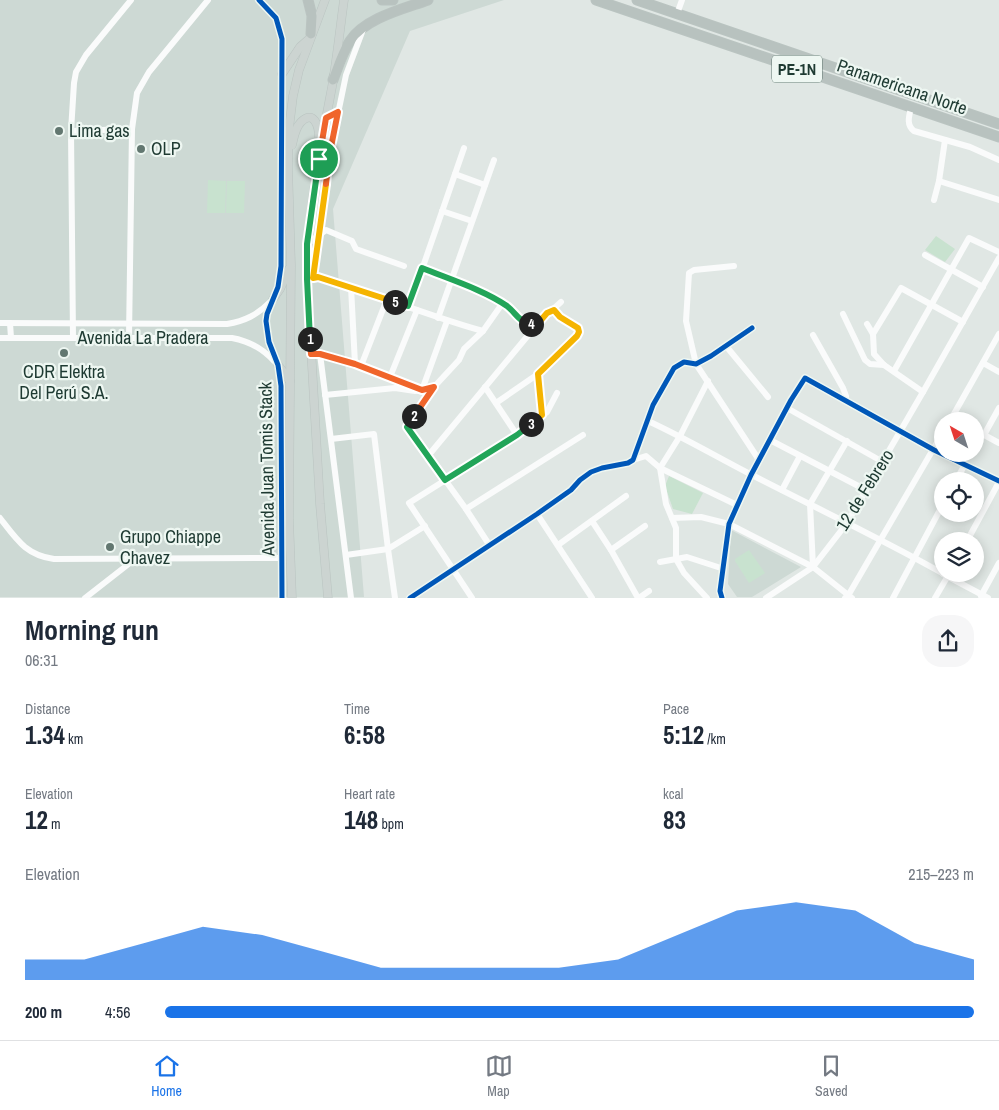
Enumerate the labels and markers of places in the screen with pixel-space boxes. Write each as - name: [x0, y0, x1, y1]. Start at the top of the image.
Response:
- place label: Lima gas: [69, 118, 130, 143]
- marker: Lima gas: [53, 125, 65, 137]
- place label: OLP: [151, 136, 181, 161]
- pin: [298, 138, 340, 180]
- marker: OLP: [135, 143, 147, 155]
- pin: 5: [382, 290, 408, 314]
- pin: 4: [518, 312, 544, 336]
- pin: 1: [298, 326, 322, 352]
- marker: CDR Elektra Del Perú S.A.: [58, 347, 70, 359]
- place label: CDR Elektra Del Perú S.A.: [19, 359, 109, 405]
- pin: 2: [402, 404, 426, 428]
- pin: 3: [518, 412, 544, 436]
- place label: Grupo Chiappe Chavez: [120, 524, 221, 570]
- marker: Grupo Chiappe Chavez: [104, 541, 116, 553]

